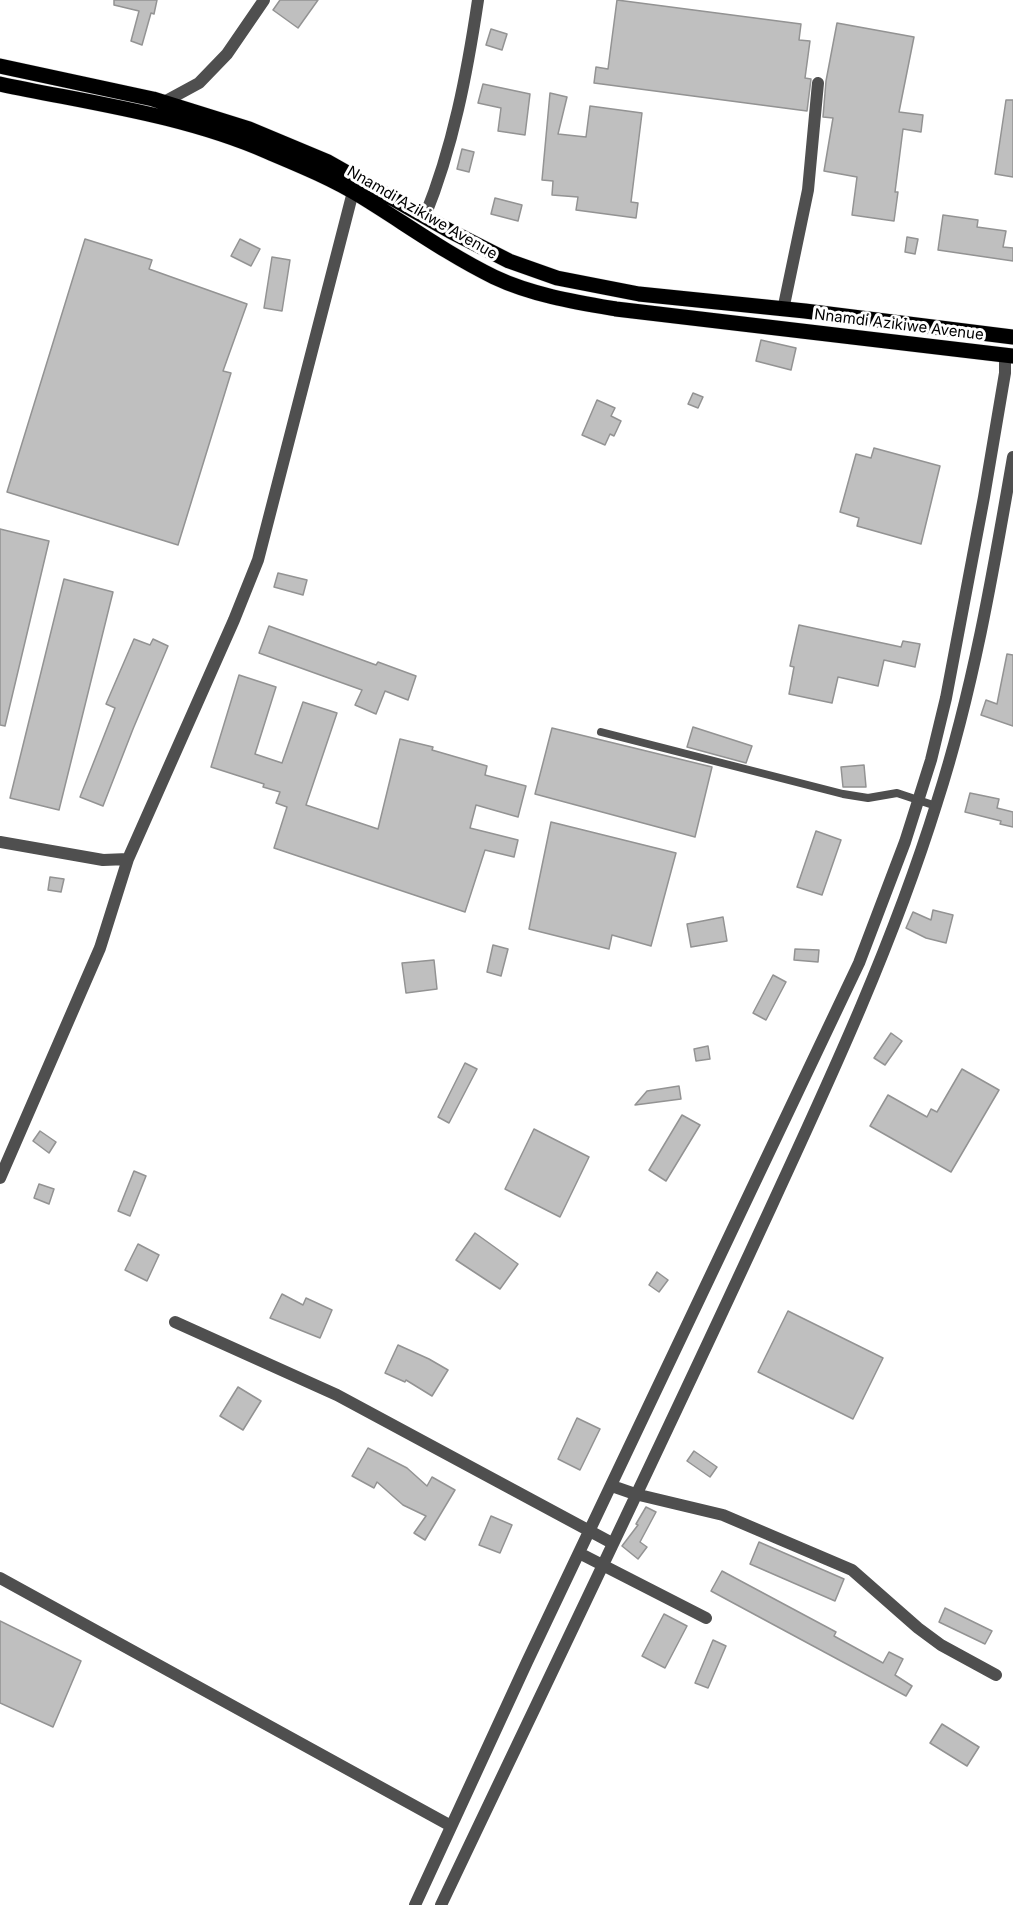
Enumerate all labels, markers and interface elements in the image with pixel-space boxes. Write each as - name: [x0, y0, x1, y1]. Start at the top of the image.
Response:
- street label: Nnamdi Azikiwe Avenue: [344, 163, 500, 263]
- street label: Nnamdi Azikiwe Avenue: [813, 306, 985, 344]

